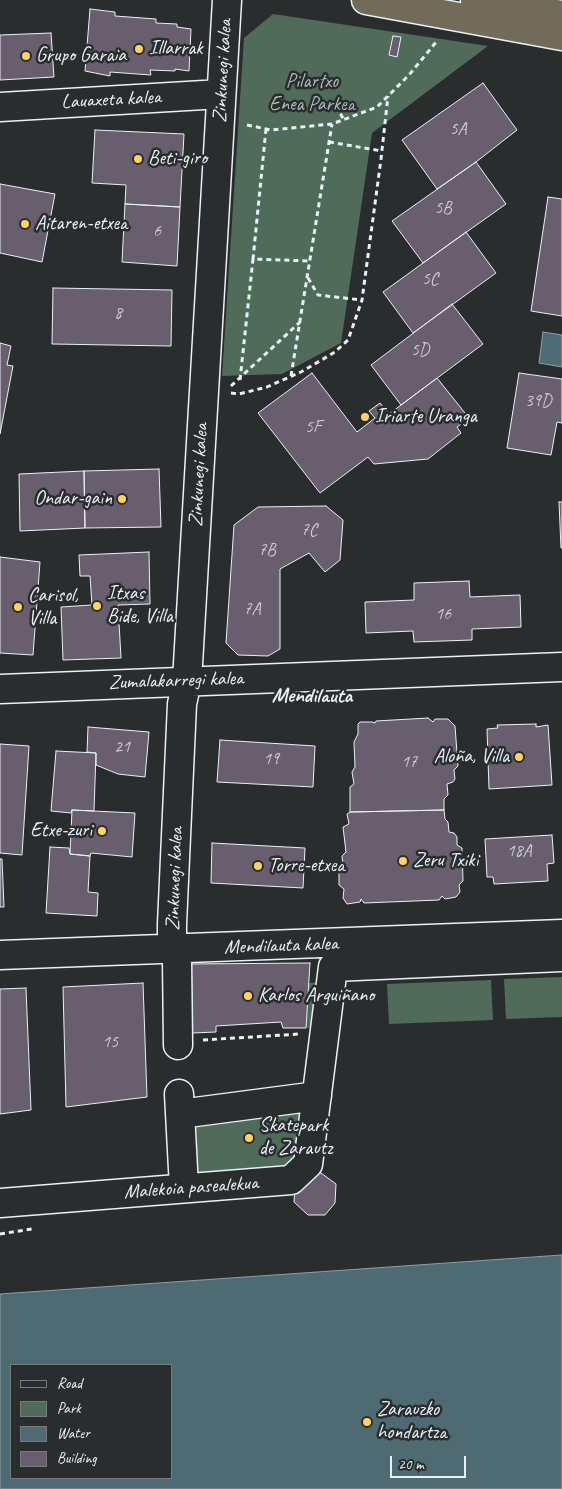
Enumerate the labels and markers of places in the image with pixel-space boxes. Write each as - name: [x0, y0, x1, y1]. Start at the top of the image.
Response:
- place label: Illarrak: [149, 37, 203, 61]
- marker: Illarrak: [133, 43, 145, 55]
- place label: Grupo Garaia: [36, 44, 126, 68]
- marker: Grupo Garaia: [20, 50, 32, 62]
- place label: Beti-giro: [148, 147, 207, 171]
- marker: Beti-giro: [132, 153, 144, 165]
- place label: Aitaren-etxea: [35, 212, 127, 236]
- marker: Aitaren-etxea: [19, 218, 31, 230]
- place label: Iriarte Uranga: [375, 405, 477, 429]
- marker: Iriarte Uranga: [359, 411, 371, 423]
- place label: Ondar-gain: [34, 487, 112, 511]
- marker: Ondar-gain: [116, 493, 128, 505]
- place label: Itxas Bide, Villa: [107, 582, 173, 629]
- place label: Carisol, Villa: [28, 584, 78, 631]
- marker: Itxas Bide, Villa: [91, 600, 103, 612]
- marker: Carisol, Villa: [12, 601, 24, 613]
- place label: Aloña, Villa: [434, 745, 509, 769]
- marker: Aloña, Villa: [513, 751, 525, 763]
- place label: Etxe-zuri: [30, 819, 92, 843]
- marker: Etxe-zuri: [96, 825, 108, 837]
- place label: Zeru Txiki: [413, 849, 478, 873]
- place label: Torre-etxea: [268, 854, 345, 878]
- marker: Zeru Txiki: [397, 855, 409, 867]
- marker: Torre-etxea: [252, 860, 264, 872]
- place label: Karlos Arguiñano: [258, 984, 374, 1008]
- marker: Karlos Arguiñano: [242, 990, 254, 1002]
- place label: Skatepark de Zarautz: [259, 1114, 333, 1161]
- marker: Skatepark de Zarautz: [243, 1132, 255, 1144]
- place label: Zarauzko hondartza: [377, 1398, 447, 1445]
- marker: Zarauzko hondartza: [361, 1416, 373, 1428]

